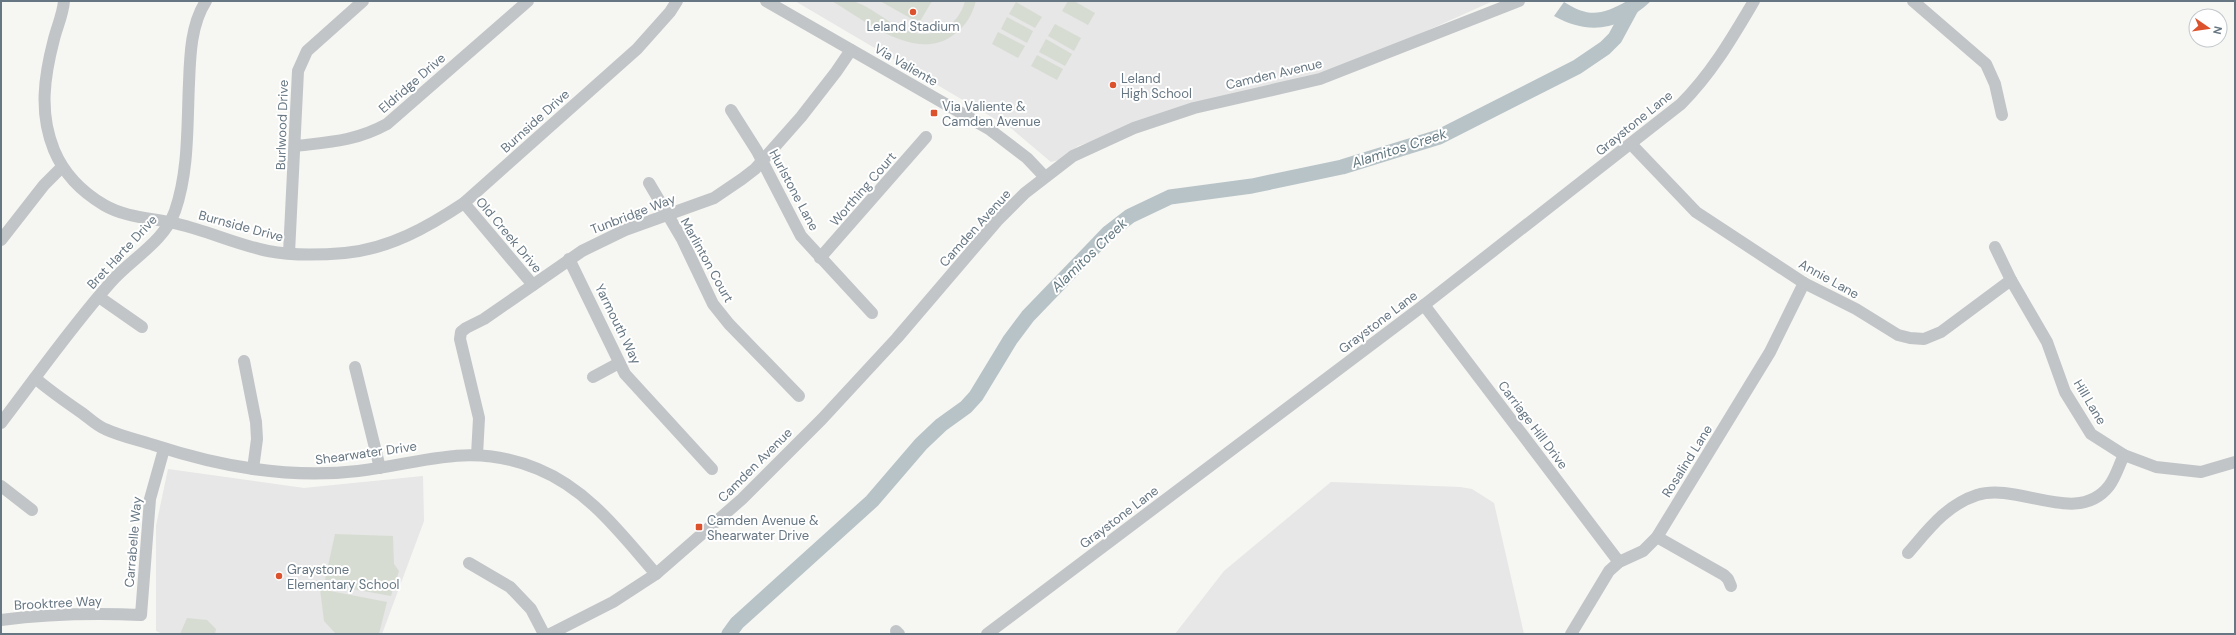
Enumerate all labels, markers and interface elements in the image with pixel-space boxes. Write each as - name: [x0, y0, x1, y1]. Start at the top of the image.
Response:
- marker: Leland Stadium: [908, 7, 918, 17]
- north arrow: [2188, 8, 2228, 48]
- place label: Leland Stadium: [866, 18, 960, 35]
- text: N: [2210, 25, 2225, 36]
- street label: Via Valiente: [871, 40, 941, 90]
- street label: Eldridge Drive: [375, 49, 449, 117]
- street label: Camden Avenue: [1224, 55, 1324, 93]
- place label: Leland High School: [1121, 70, 1192, 102]
- street label: Burlwood Drive: [272, 79, 292, 171]
- marker: Leland High School: [1108, 80, 1118, 90]
- street label: Burnside Drive: [497, 86, 573, 156]
- street label: Graystone Lane: [1592, 87, 1676, 159]
- place label: Via Valiente & Camden Avenue: [942, 98, 1041, 130]
- marker: Via Valiente & Camden Avenue: [929, 108, 939, 118]
- water label: Alamitos Creek: [1348, 124, 1449, 172]
- street label: Hurlstone Lane: [765, 146, 823, 234]
- street label: Worthing Court: [826, 148, 900, 230]
- street label: Camden Avenue: [936, 186, 1014, 270]
- street label: Tunbridge Way: [588, 190, 678, 238]
- street label: Old Creek Drive: [472, 194, 546, 276]
- street label: Burnside Drive: [197, 207, 285, 245]
- street label: Bret Harte Drive: [83, 211, 161, 293]
- water label: Alamitos Creek: [1047, 214, 1131, 296]
- street label: Marlinton Court: [677, 215, 737, 305]
- street label: Annie Lane: [1796, 255, 1862, 303]
- street label: Yarmouth Way: [591, 281, 645, 367]
- street label: Graystone Lane: [1335, 287, 1421, 357]
- street label: Hill Lane: [2070, 376, 2110, 428]
- street label: Carriage Hill Drive: [1494, 378, 1572, 472]
- street label: Rosalind Lane: [1658, 422, 1716, 500]
- street label: Camden Avenue: [714, 424, 796, 506]
- street label: Shearwater Drive: [314, 437, 418, 469]
- street label: Graystone Lane: [1076, 482, 1162, 552]
- street label: Carrabelle Way: [121, 496, 145, 588]
- place label: Camden Avenue & Shearwater Drive: [707, 512, 819, 544]
- marker: Camden Avenue & Shearwater Drive: [694, 522, 704, 532]
- place label: Graystone Elementary School: [287, 561, 400, 593]
- marker: Graystone Elementary School: [274, 571, 284, 581]
- street label: Brooktree Way: [13, 592, 103, 614]

